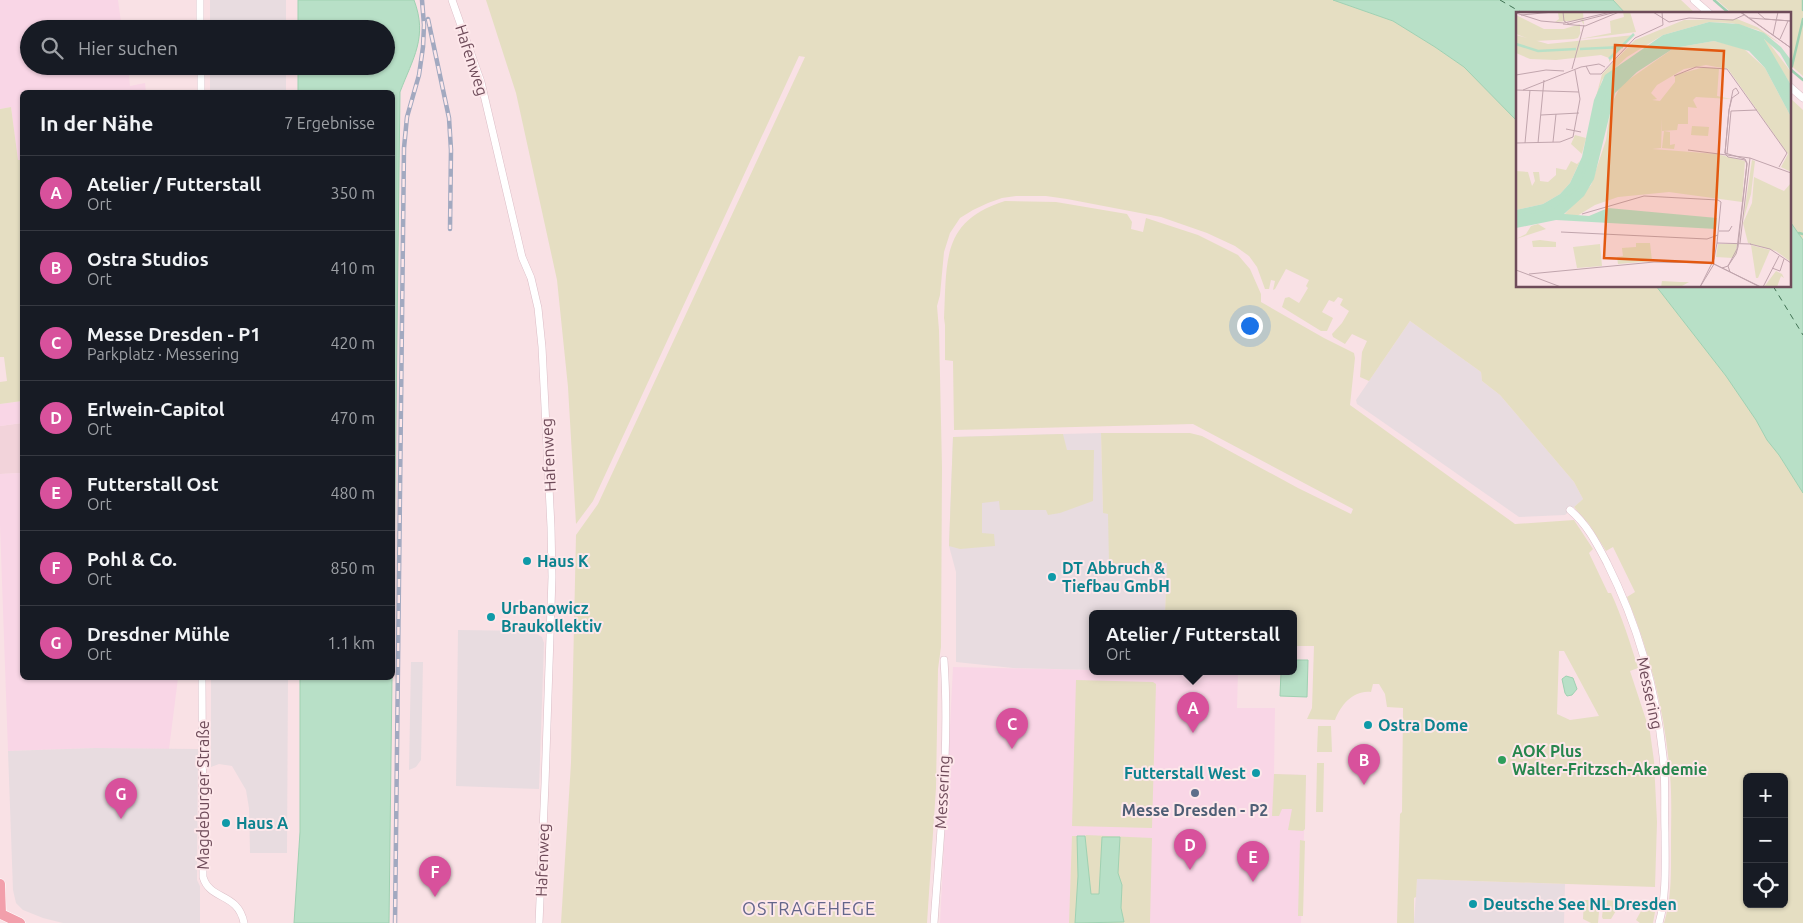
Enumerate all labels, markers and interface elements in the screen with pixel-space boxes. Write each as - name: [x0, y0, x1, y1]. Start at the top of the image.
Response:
- inset map: [1516, 12, 1790, 288]
- search box: [20, 20, 395, 75]
- street label: Hafenweg: [452, 22, 492, 98]
- icon: search: [38, 34, 66, 62]
- text: Hier suchen: [78, 37, 178, 59]
- text: In der Nähe: [40, 111, 153, 135]
- text: 7 Ergebnisse: [284, 114, 375, 132]
- text: Atelier / Futterstall: [87, 173, 261, 195]
- text: A: [50, 184, 62, 202]
- text: 350 m: [330, 184, 375, 202]
- text: Ort: [87, 195, 112, 213]
- text: Ostra Studios: [87, 248, 209, 270]
- text: B: [51, 259, 61, 277]
- text: 410 m: [330, 259, 375, 277]
- text: Ort: [87, 270, 112, 288]
- your location: [1237, 313, 1263, 339]
- text: Messe Dresden - P1: [87, 323, 261, 345]
- text: C: [51, 334, 61, 352]
- text: 420 m: [330, 334, 375, 352]
- text: Parkplatz · Messering: [87, 345, 239, 363]
- text: Erlwein-Capitol: [87, 398, 225, 420]
- text: D: [50, 409, 62, 427]
- text: 470 m: [330, 409, 375, 427]
- street label: Hafenweg: [537, 418, 559, 492]
- text: Ort: [87, 420, 112, 438]
- text: Futterstall Ost: [87, 473, 219, 495]
- text: E: [51, 484, 61, 502]
- text: 480 m: [330, 484, 375, 502]
- text: Ort: [87, 495, 112, 513]
- text: Pohl & Co.: [87, 548, 177, 570]
- place label: Haus K: [537, 552, 589, 570]
- marker: Haus K: [521, 555, 533, 567]
- text: F: [52, 559, 61, 577]
- text: 850 m: [330, 559, 375, 577]
- place label: DT Abbruch & Tiefbau GmbH: [1062, 559, 1170, 595]
- text: Ort: [87, 570, 112, 588]
- marker: DT Abbruch & Tiefbau GmbH: [1046, 571, 1058, 583]
- place label: Urbanowicz Braukollektiv: [501, 599, 602, 635]
- popup: [1089, 610, 1297, 675]
- marker: Urbanowicz Braukollektiv: [485, 611, 497, 623]
- text: Dresdner Mühle: [87, 623, 230, 645]
- text: Atelier / Futterstall: [1106, 623, 1280, 645]
- text: G: [50, 634, 62, 652]
- text: 1.1 km: [327, 634, 375, 652]
- text: Ort: [87, 645, 112, 663]
- text: Ort: [1106, 645, 1131, 663]
- street label: Messering: [1634, 655, 1666, 731]
- pin: A: [1177, 692, 1209, 733]
- pin: C: [996, 708, 1028, 749]
- place label: Ostra Dome: [1378, 716, 1468, 734]
- marker: Ostra Dome: [1362, 719, 1374, 731]
- street label: Magdeburger Straße: [194, 720, 212, 870]
- place label: AOK Plus Walter-Fritzsch-Akademie: [1512, 742, 1707, 778]
- pin: B: [1348, 744, 1380, 785]
- marker: AOK Plus Walter-Fritzsch-Akademie: [1496, 754, 1508, 766]
- street label: Messering: [931, 755, 953, 829]
- place label: Futterstall West: [1124, 764, 1246, 782]
- marker: Futterstall West: [1250, 767, 1262, 779]
- map controls: [1743, 773, 1788, 908]
- button: +: [1743, 773, 1788, 818]
- pin: G: [105, 778, 137, 819]
- marker: Messe Dresden - P2: [1189, 787, 1201, 799]
- place label: Messe Dresden - P2: [1122, 801, 1268, 819]
- place label: Haus A: [236, 814, 289, 832]
- marker: Haus A: [220, 817, 232, 829]
- button: −: [1743, 818, 1788, 863]
- street label: Hafenweg: [532, 823, 552, 897]
- pin: D: [1174, 829, 1206, 870]
- pin: E: [1237, 841, 1269, 882]
- pin: F: [419, 856, 451, 897]
- button: locate: [1743, 863, 1788, 908]
- place label: Deutsche See NL Dresden: [1483, 895, 1677, 913]
- district label: OSTRAGEHEGE: [742, 898, 876, 918]
- marker: Deutsche See NL Dresden: [1467, 898, 1479, 910]

